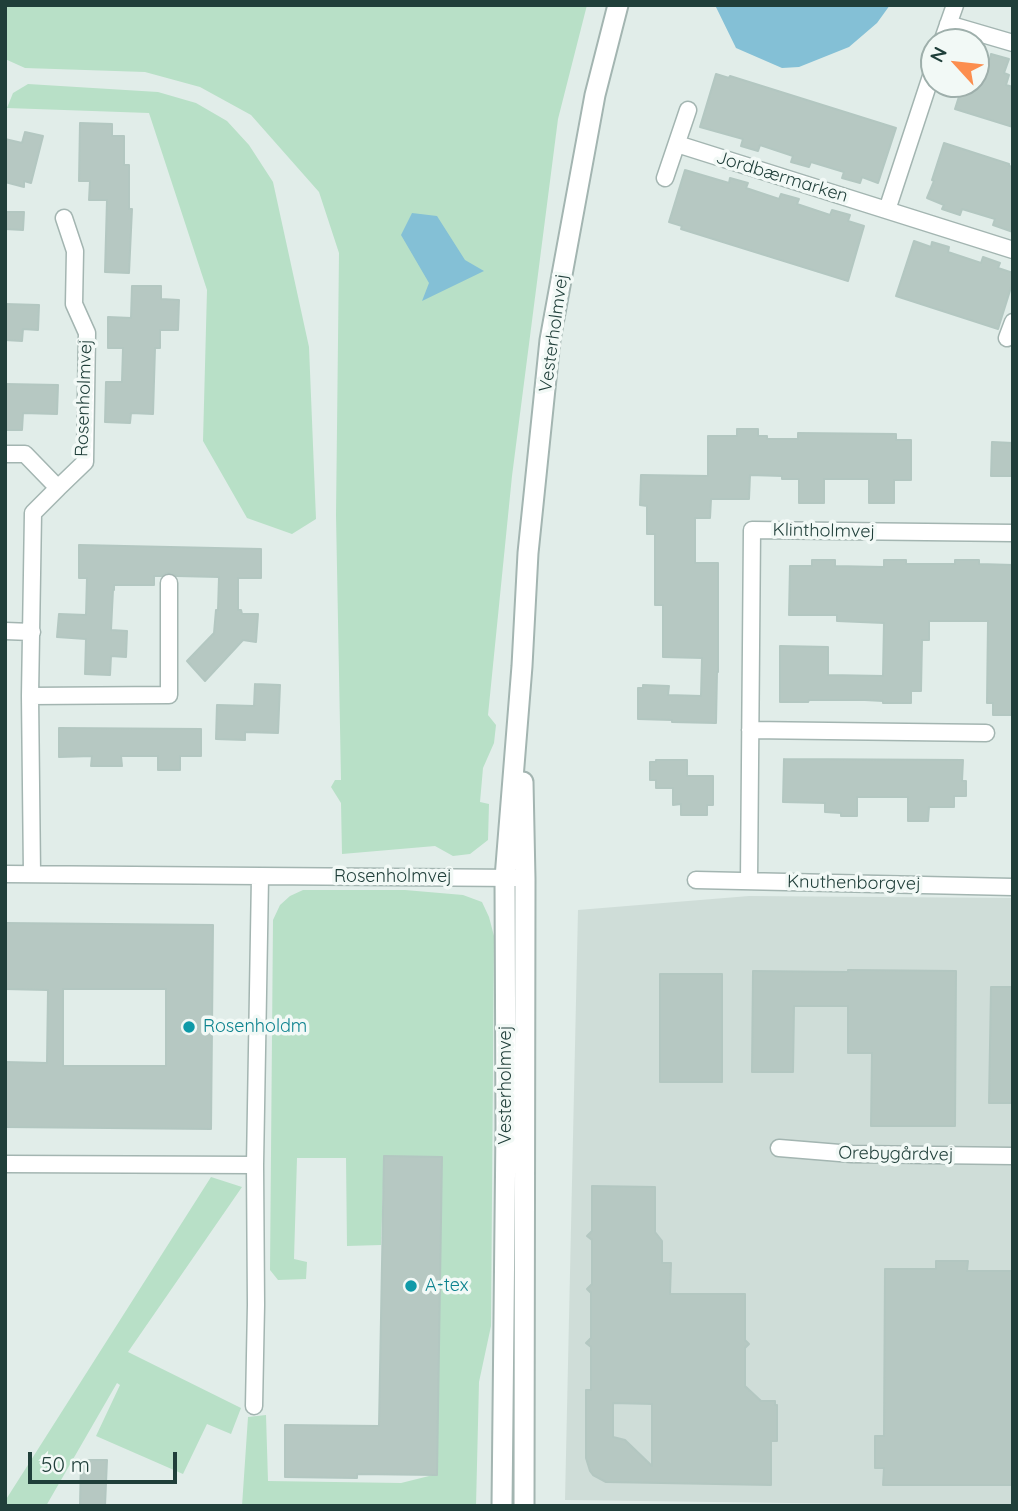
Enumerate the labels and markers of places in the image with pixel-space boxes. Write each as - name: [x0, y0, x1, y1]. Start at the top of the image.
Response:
- place label: Rosenholdm: [203, 1016, 307, 1038]
- marker: Rosenholdm: [181, 1019, 197, 1035]
- place label: A-tex: [425, 1275, 468, 1297]
- marker: A-tex: [403, 1278, 419, 1294]

